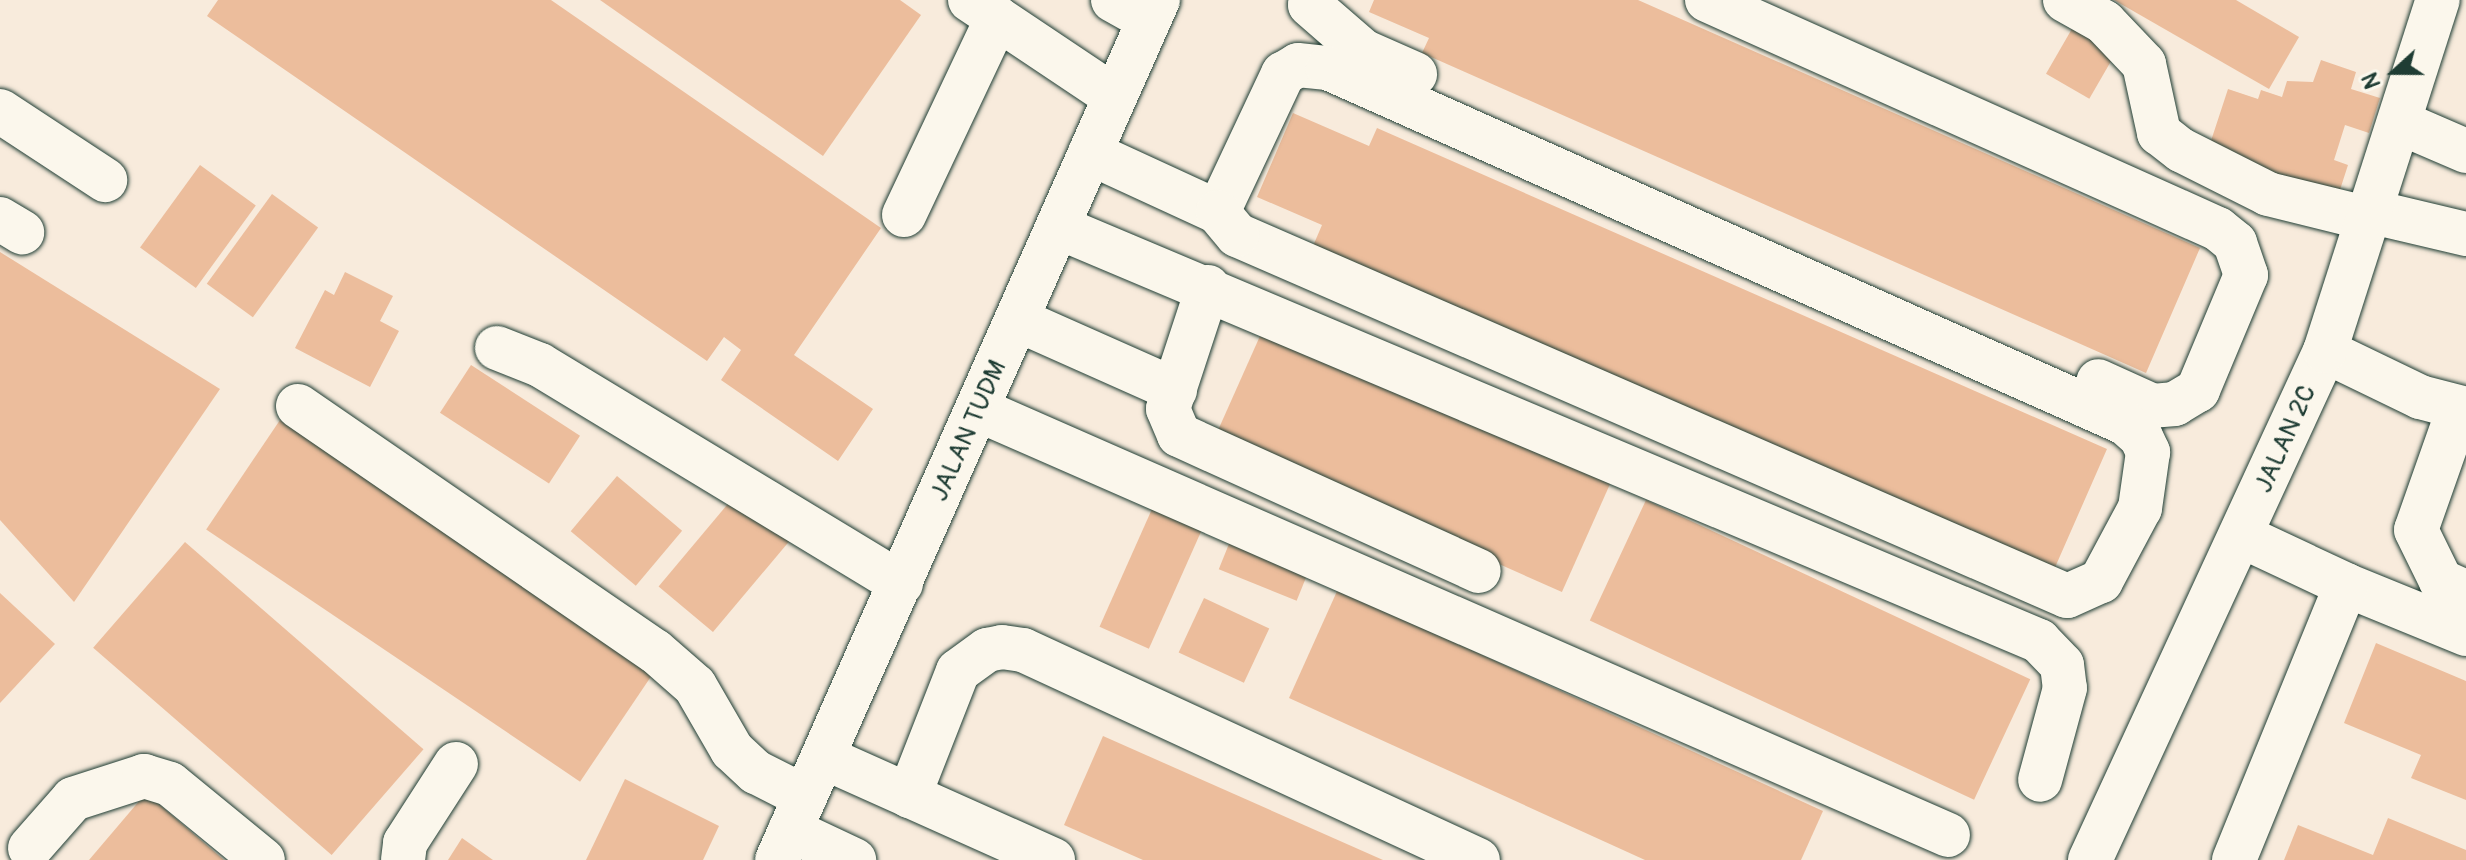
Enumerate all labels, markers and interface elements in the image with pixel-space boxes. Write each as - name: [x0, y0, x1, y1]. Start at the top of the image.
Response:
- north arrow: [2354, 32, 2434, 112]
- text: N: [2356, 69, 2387, 93]
- street label: JALAN TUDM: [924, 356, 1014, 506]
- street label: JALAN 2C: [2248, 380, 2324, 498]

